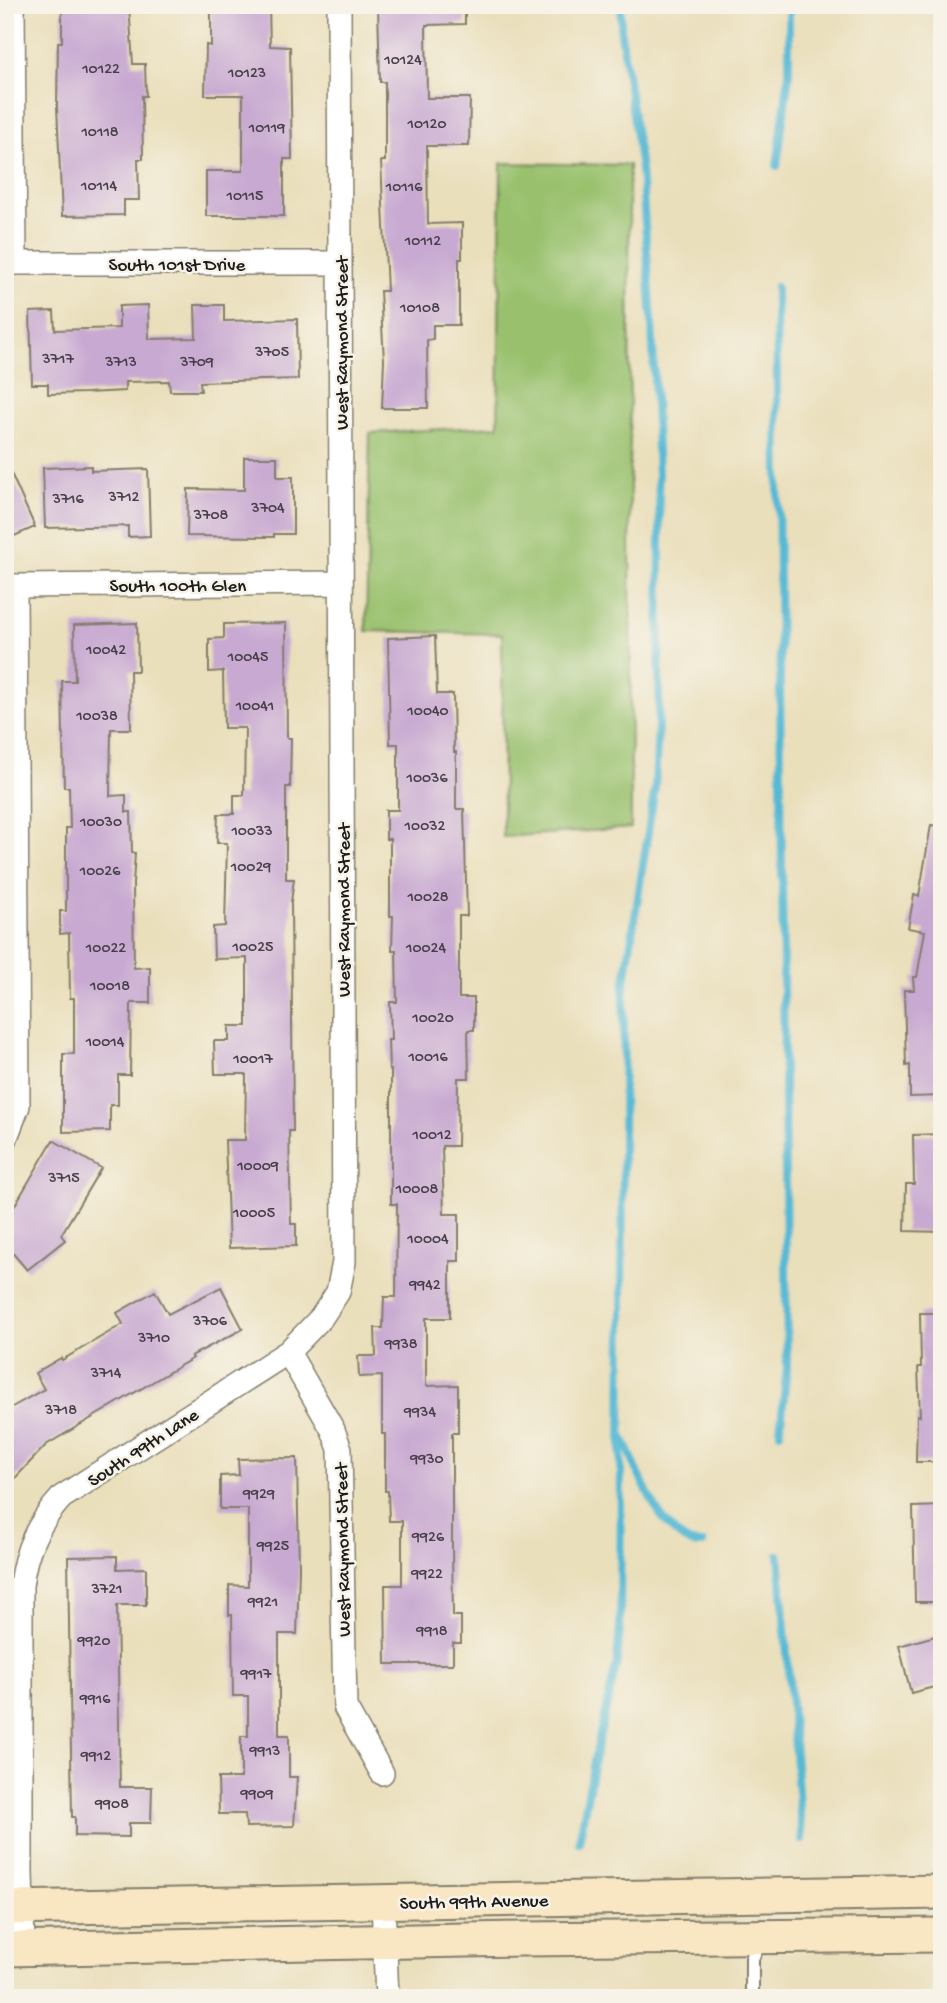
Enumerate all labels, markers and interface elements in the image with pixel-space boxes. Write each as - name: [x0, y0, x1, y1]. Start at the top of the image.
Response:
- house number: 10124: [383, 52, 422, 71]
- house number: 10122: [81, 61, 120, 80]
- house number: 10123: [227, 65, 266, 84]
- house number: 10120: [407, 116, 446, 135]
- house number: 10119: [248, 120, 285, 139]
- house number: 10118: [80, 124, 119, 143]
- house number: 10114: [80, 178, 117, 197]
- house number: 10116: [385, 179, 423, 198]
- house number: 10115: [226, 188, 263, 207]
- house number: 10112: [404, 233, 441, 252]
- street label: West Raymond Street: [332, 254, 355, 430]
- street label: South 101st Drive: [109, 255, 246, 278]
- house number: 10108: [399, 300, 440, 319]
- house number: 3705: [254, 344, 289, 363]
- house number: 3717: [41, 351, 74, 370]
- house number: 3713: [104, 354, 137, 373]
- house number: 3709: [179, 354, 214, 373]
- house number: 3712: [108, 489, 140, 508]
- house number: 3716: [51, 491, 84, 510]
- house number: 3704: [250, 500, 285, 519]
- house number: 3708: [193, 507, 228, 526]
- street label: South 100th Glen: [110, 576, 246, 599]
- house number: 10042: [85, 642, 126, 661]
- house number: 10045: [227, 649, 268, 668]
- house number: 10041: [235, 698, 274, 717]
- house number: 10040: [406, 703, 449, 722]
- house number: 10038: [75, 708, 118, 727]
- house number: 10036: [405, 770, 448, 789]
- house number: 10030: [79, 814, 122, 833]
- house number: 10032: [404, 818, 446, 837]
- street label: West Raymond Street: [334, 821, 357, 997]
- house number: 10033: [230, 823, 273, 842]
- house number: 10029: [230, 859, 271, 878]
- house number: 10026: [79, 863, 121, 882]
- house number: 10028: [406, 889, 449, 908]
- house number: 10025: [232, 939, 273, 958]
- house number: 10022: [85, 940, 126, 959]
- house number: 10024: [405, 940, 446, 959]
- house number: 10018: [89, 978, 130, 997]
- house number: 10020: [411, 1010, 454, 1029]
- house number: 10014: [85, 1034, 125, 1053]
- house number: 10016: [407, 1049, 448, 1068]
- house number: 10017: [232, 1051, 273, 1070]
- house number: 10012: [412, 1127, 452, 1146]
- house number: 10009: [236, 1158, 279, 1177]
- house number: 3715: [47, 1170, 80, 1189]
- house number: 10008: [395, 1181, 438, 1200]
- house number: 10005: [232, 1205, 275, 1224]
- house number: 10004: [406, 1231, 449, 1250]
- house number: 9942: [408, 1277, 441, 1296]
- house number: 3706: [192, 1313, 228, 1332]
- house number: 3710: [137, 1330, 170, 1349]
- house number: 9938: [383, 1336, 418, 1355]
- house number: 3714: [90, 1365, 122, 1384]
- house number: 3718: [44, 1402, 77, 1421]
- street label: South 99th Lane: [84, 1404, 204, 1493]
- house number: 9934: [403, 1404, 436, 1423]
- house number: 9930: [409, 1451, 444, 1470]
- street label: West Raymond Street: [331, 1461, 358, 1637]
- house number: 9929: [242, 1486, 275, 1505]
- house number: 9926: [411, 1529, 445, 1548]
- house number: 9925: [256, 1538, 289, 1557]
- house number: 9922: [410, 1566, 443, 1585]
- house number: 3721: [91, 1581, 122, 1600]
- house number: 9921: [247, 1594, 278, 1613]
- house number: 9918: [415, 1623, 448, 1642]
- house number: 9920: [77, 1633, 110, 1652]
- house number: 9917: [240, 1666, 272, 1685]
- house number: 9916: [79, 1691, 111, 1710]
- house number: 9913: [249, 1743, 280, 1762]
- house number: 9912: [80, 1748, 111, 1767]
- house number: 9909: [239, 1786, 274, 1805]
- house number: 9908: [94, 1796, 129, 1815]
- street label: South 99th Avenue: [400, 1891, 549, 1916]

